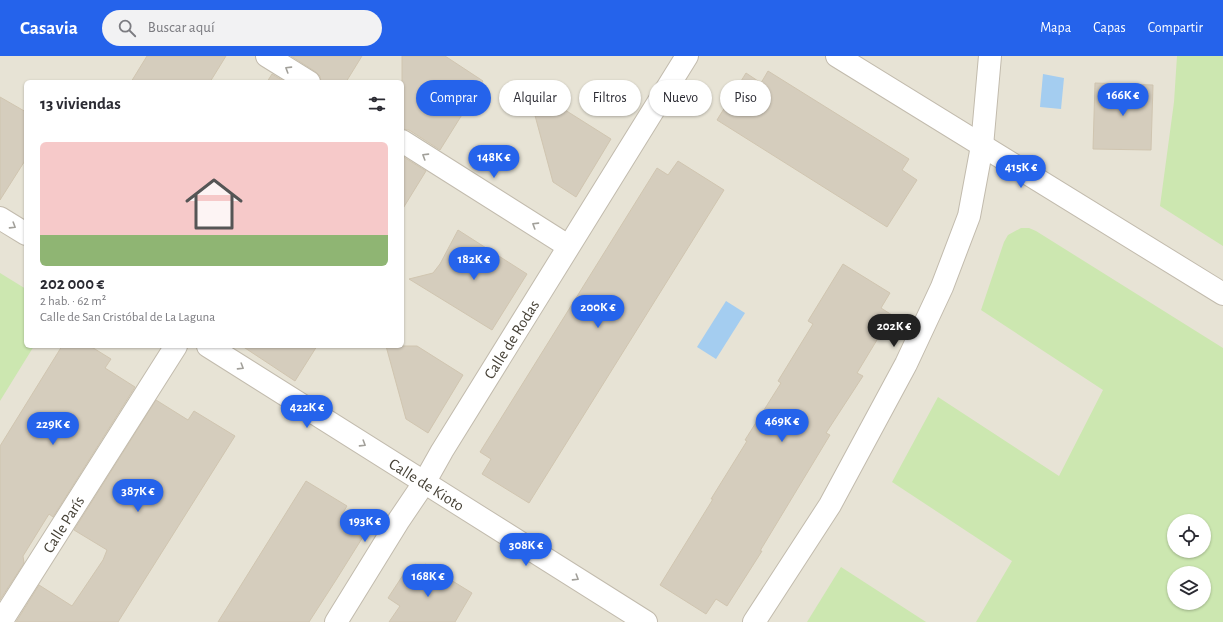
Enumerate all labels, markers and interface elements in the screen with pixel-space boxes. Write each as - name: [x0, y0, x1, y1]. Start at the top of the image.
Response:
- search box: [102, 10, 382, 46]
- icon: search: [116, 17, 138, 39]
- text: Casavia: [20, 19, 78, 38]
- text: Buscar aquí: [148, 20, 215, 35]
- text: Mapa: [1040, 21, 1071, 35]
- text: Capas: [1093, 21, 1126, 35]
- text: Compartir: [1148, 21, 1203, 35]
- one-way arrow: [285, 66, 292, 74]
- chip: Comprar: [416, 80, 491, 116]
- chip: Alquilar: [499, 80, 571, 116]
- chip: Filtros: [579, 80, 641, 116]
- chip: Nuevo: [649, 80, 712, 116]
- chip: Piso: [720, 80, 771, 116]
- pin: 166K €: [1090, 83, 1156, 117]
- text: 166K €: [1107, 89, 1139, 102]
- icon: filters: [366, 93, 388, 115]
- text: 13 viviendas: [40, 95, 121, 112]
- pin: 148K €: [461, 145, 527, 179]
- text: 148K €: [477, 151, 511, 164]
- one-way arrow: [422, 153, 429, 160]
- pin: 415K €: [988, 155, 1054, 189]
- text: 415K €: [1005, 161, 1037, 174]
- icon: home: [178, 168, 250, 240]
- one-way arrow: [9, 221, 16, 228]
- one-way arrow: [532, 222, 539, 230]
- pin: 182K €: [441, 247, 507, 281]
- text: 182K €: [458, 253, 490, 266]
- text: 202 000 €: [40, 275, 105, 292]
- text: 2 hab. · 62 m²: [40, 295, 106, 308]
- pin: 200K €: [565, 295, 631, 329]
- street label: Calle de Rodas: [481, 297, 542, 382]
- text: 200K €: [580, 301, 616, 314]
- text: Calle de San Cristóbal de La Laguna: [40, 311, 215, 324]
- pin: 202K €: [861, 314, 927, 348]
- text: 202K €: [877, 320, 911, 333]
- one-way arrow: [237, 362, 244, 370]
- pin: 422K €: [274, 395, 340, 429]
- text: 422K €: [290, 401, 324, 414]
- pin: 469K €: [749, 409, 815, 443]
- pin: 229K €: [20, 412, 86, 446]
- text: 469K €: [765, 415, 799, 428]
- text: 229K €: [36, 418, 70, 431]
- one-way arrow: [359, 439, 366, 447]
- street label: Calle de Kioto: [386, 456, 467, 514]
- pin: 387K €: [105, 479, 171, 513]
- text: 387K €: [121, 485, 155, 498]
- street label: Calle París: [40, 493, 88, 556]
- pin: 193K €: [332, 509, 398, 543]
- map controls: [1167, 514, 1211, 610]
- button: locate: [1167, 514, 1211, 558]
- text: 193K €: [349, 515, 381, 528]
- pin: 308K €: [493, 533, 559, 567]
- text: 308K €: [509, 539, 543, 552]
- pin: 168K €: [395, 564, 461, 598]
- button: layers: [1167, 566, 1211, 610]
- text: 168K €: [412, 570, 445, 583]
- one-way arrow: [572, 574, 579, 581]

